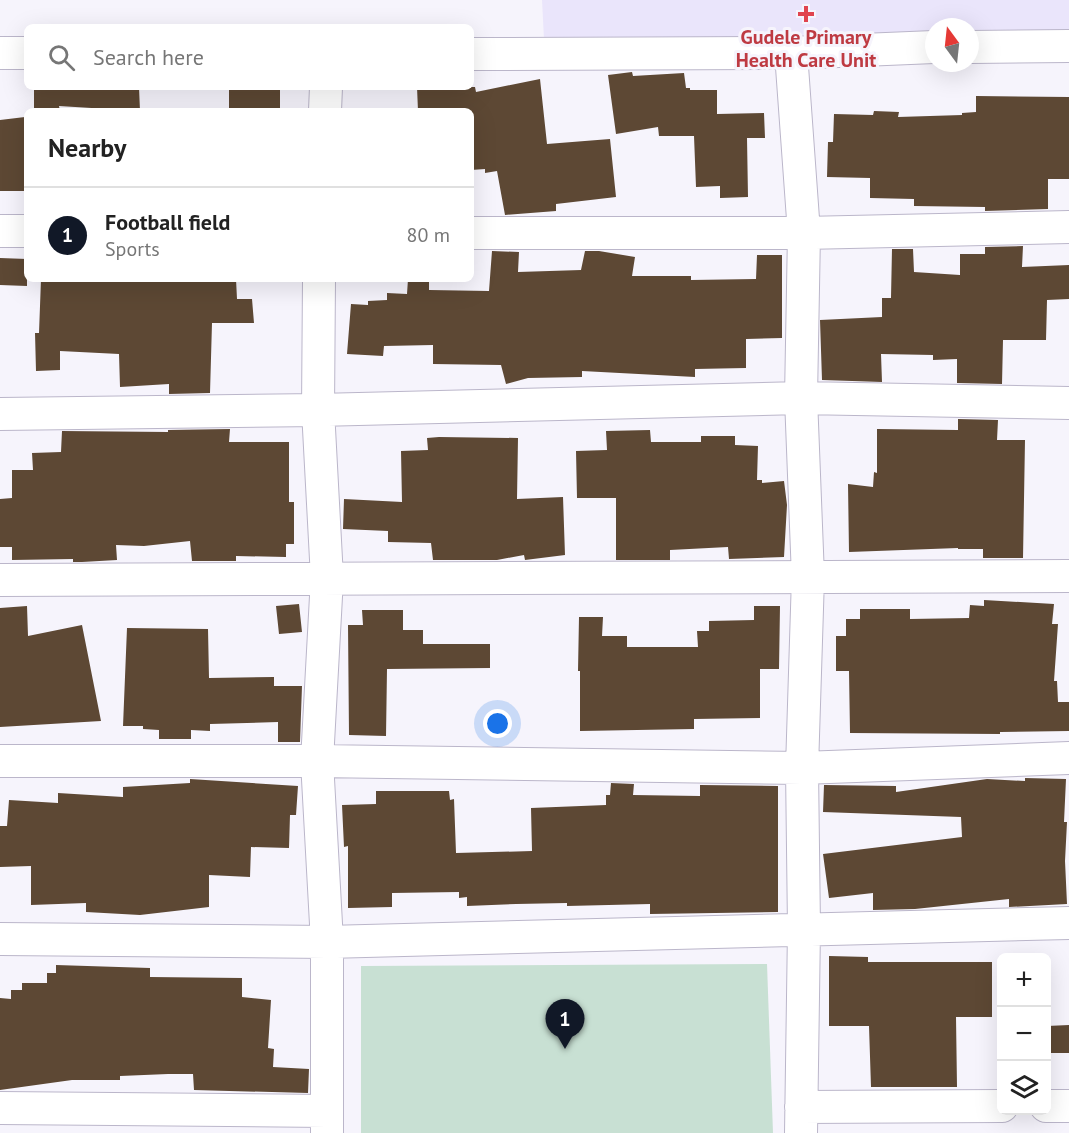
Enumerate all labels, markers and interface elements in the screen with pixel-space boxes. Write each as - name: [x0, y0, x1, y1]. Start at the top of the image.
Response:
- marker: Gudele Primary Health Care Unit: [797, 5, 815, 23]
- north arrow: [925, 18, 979, 72]
- search box: [24, 24, 474, 90]
- place label: Gudele Primary Health Care Unit: [736, 24, 876, 73]
- icon: search: [45, 41, 78, 74]
- text: Search here: [93, 43, 204, 71]
- text: Nearby: [48, 131, 126, 164]
- text: Football field: [105, 208, 230, 236]
- text: 1: [62, 222, 73, 248]
- text: 80 m: [407, 222, 450, 248]
- text: Sports: [105, 236, 160, 262]
- your location: [483, 709, 512, 738]
- map controls: [997, 953, 1051, 1115]
- button: +: [997, 953, 1051, 1007]
- pin: 1: [546, 1000, 584, 1049]
- button: −: [997, 1007, 1051, 1061]
- button: layers: [997, 1061, 1051, 1115]

